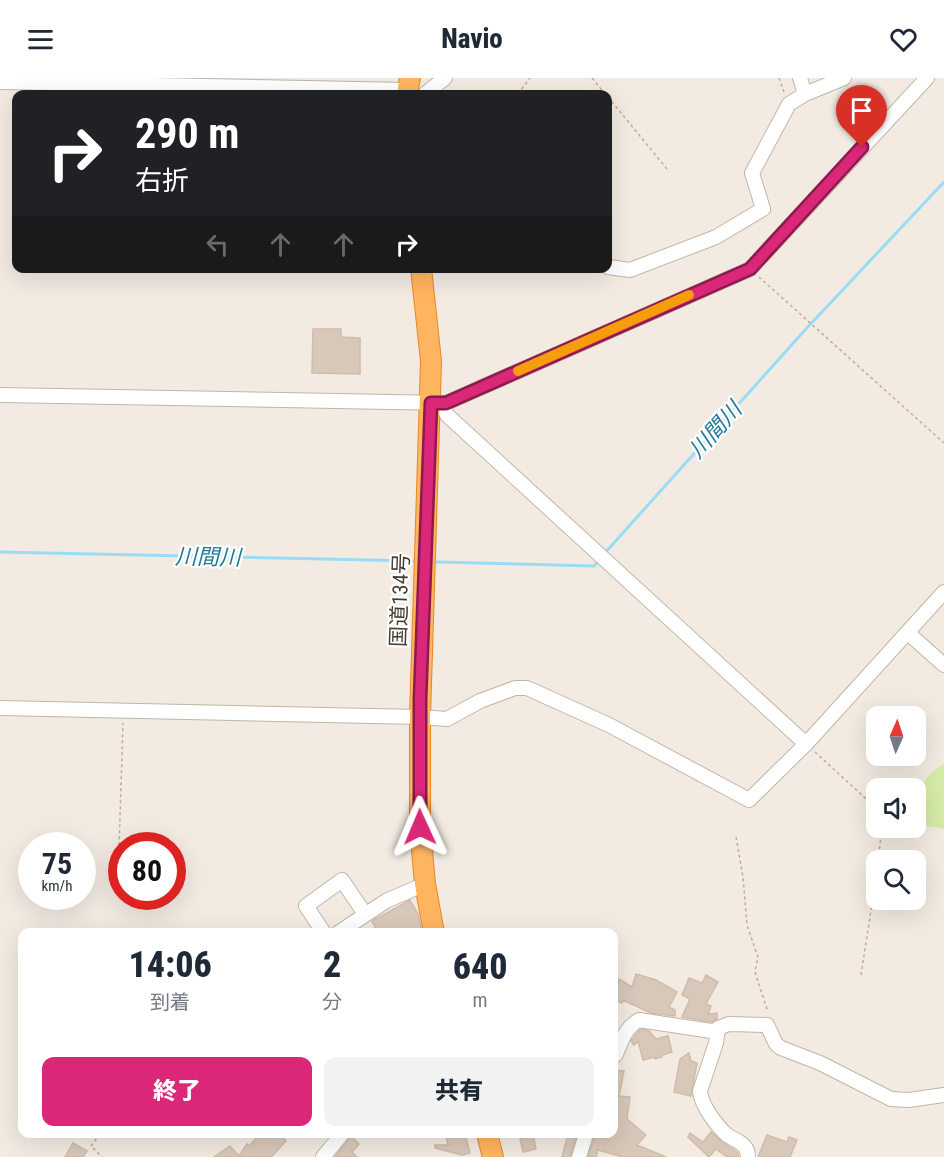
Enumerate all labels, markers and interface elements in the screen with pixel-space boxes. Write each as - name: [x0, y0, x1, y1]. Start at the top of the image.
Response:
- icon: menu: [24, 23, 57, 56]
- text: Navio: [441, 23, 503, 55]
- icon: heart: [887, 23, 920, 56]
- pin: [836, 85, 887, 147]
- icon: arrive: [845, 94, 878, 127]
- text: 290 m: [135, 109, 240, 158]
- icon: right: [36, 114, 114, 192]
- text: 右折: [135, 165, 189, 197]
- icon: left: [201, 228, 234, 261]
- icon: ahead: [264, 228, 297, 261]
- icon: ahead: [327, 228, 360, 261]
- icon: right: [390, 228, 423, 261]
- water label: 川間川: [684, 396, 748, 463]
- water label: 川間川: [175, 544, 243, 570]
- street label: 国道134号: [386, 553, 414, 647]
- north arrow: [866, 706, 926, 766]
- map controls: [866, 706, 926, 910]
- button: sound: [866, 778, 926, 838]
- position arrow: [388, 795, 452, 859]
- speed limit sign: 80: [108, 832, 186, 910]
- text: 75: [42, 846, 72, 881]
- button: search: [866, 850, 926, 910]
- text: km/h: [42, 877, 72, 895]
- text: 14:06: [128, 944, 212, 986]
- text: 2: [323, 944, 341, 986]
- text: 640: [453, 946, 508, 988]
- text: m: [473, 988, 488, 1012]
- text: 到着: [150, 990, 190, 1014]
- text: 分: [322, 990, 342, 1014]
- button: 終了: [42, 1057, 312, 1126]
- button: 共有: [324, 1057, 594, 1126]

